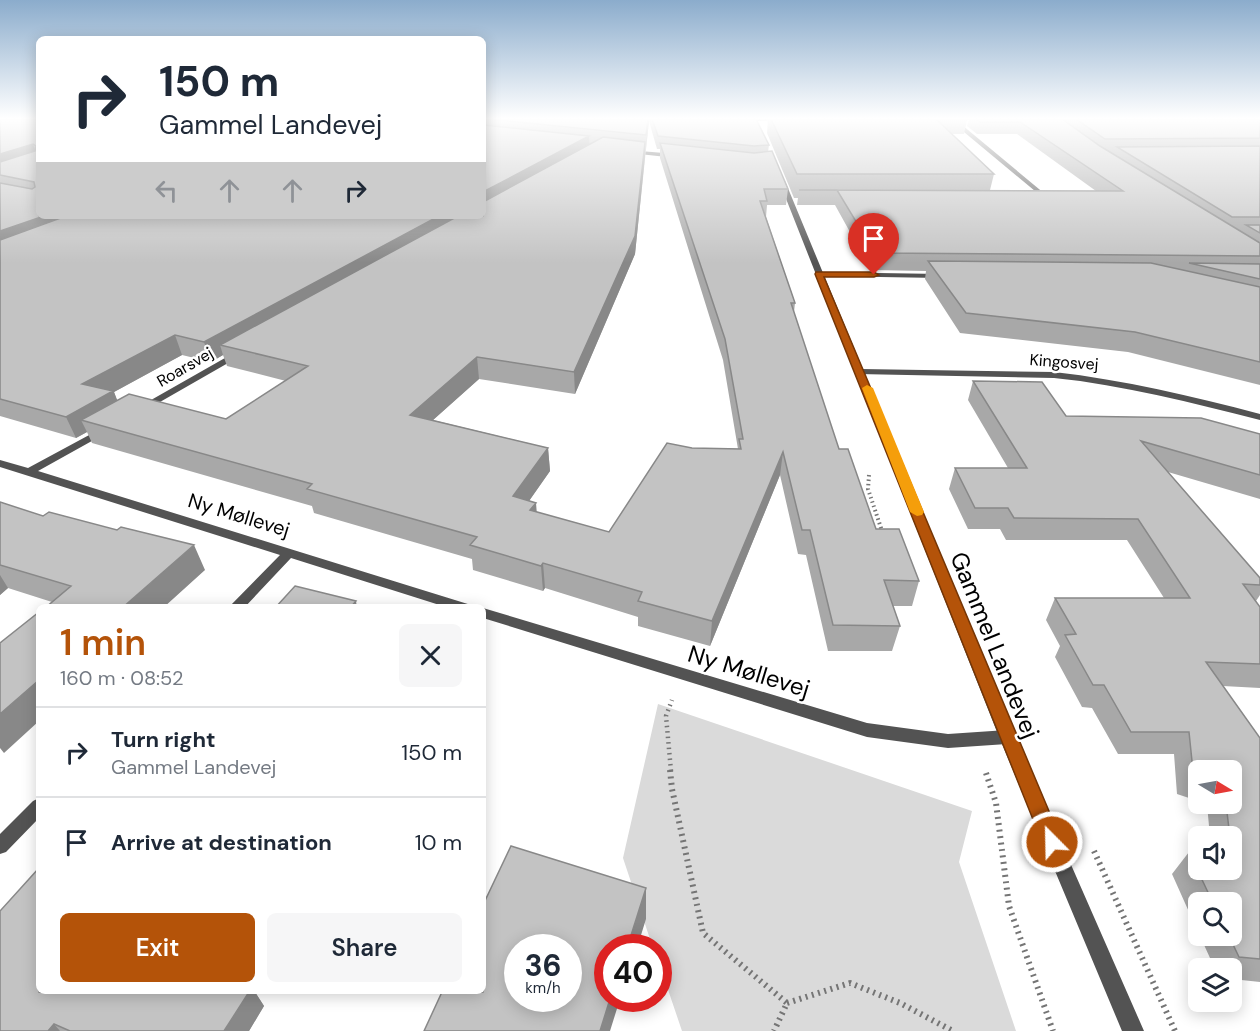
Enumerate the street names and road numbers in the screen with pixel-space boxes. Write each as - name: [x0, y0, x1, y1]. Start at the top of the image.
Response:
- street label: Roarsvej: [153, 342, 217, 392]
- street label: Kingosvej: [1029, 349, 1099, 375]
- street label: Ny Møllevej: [185, 487, 293, 543]
- street label: Gammel Landevej: [943, 547, 1047, 743]
- street label: Ny Møllevej: [684, 638, 814, 704]

